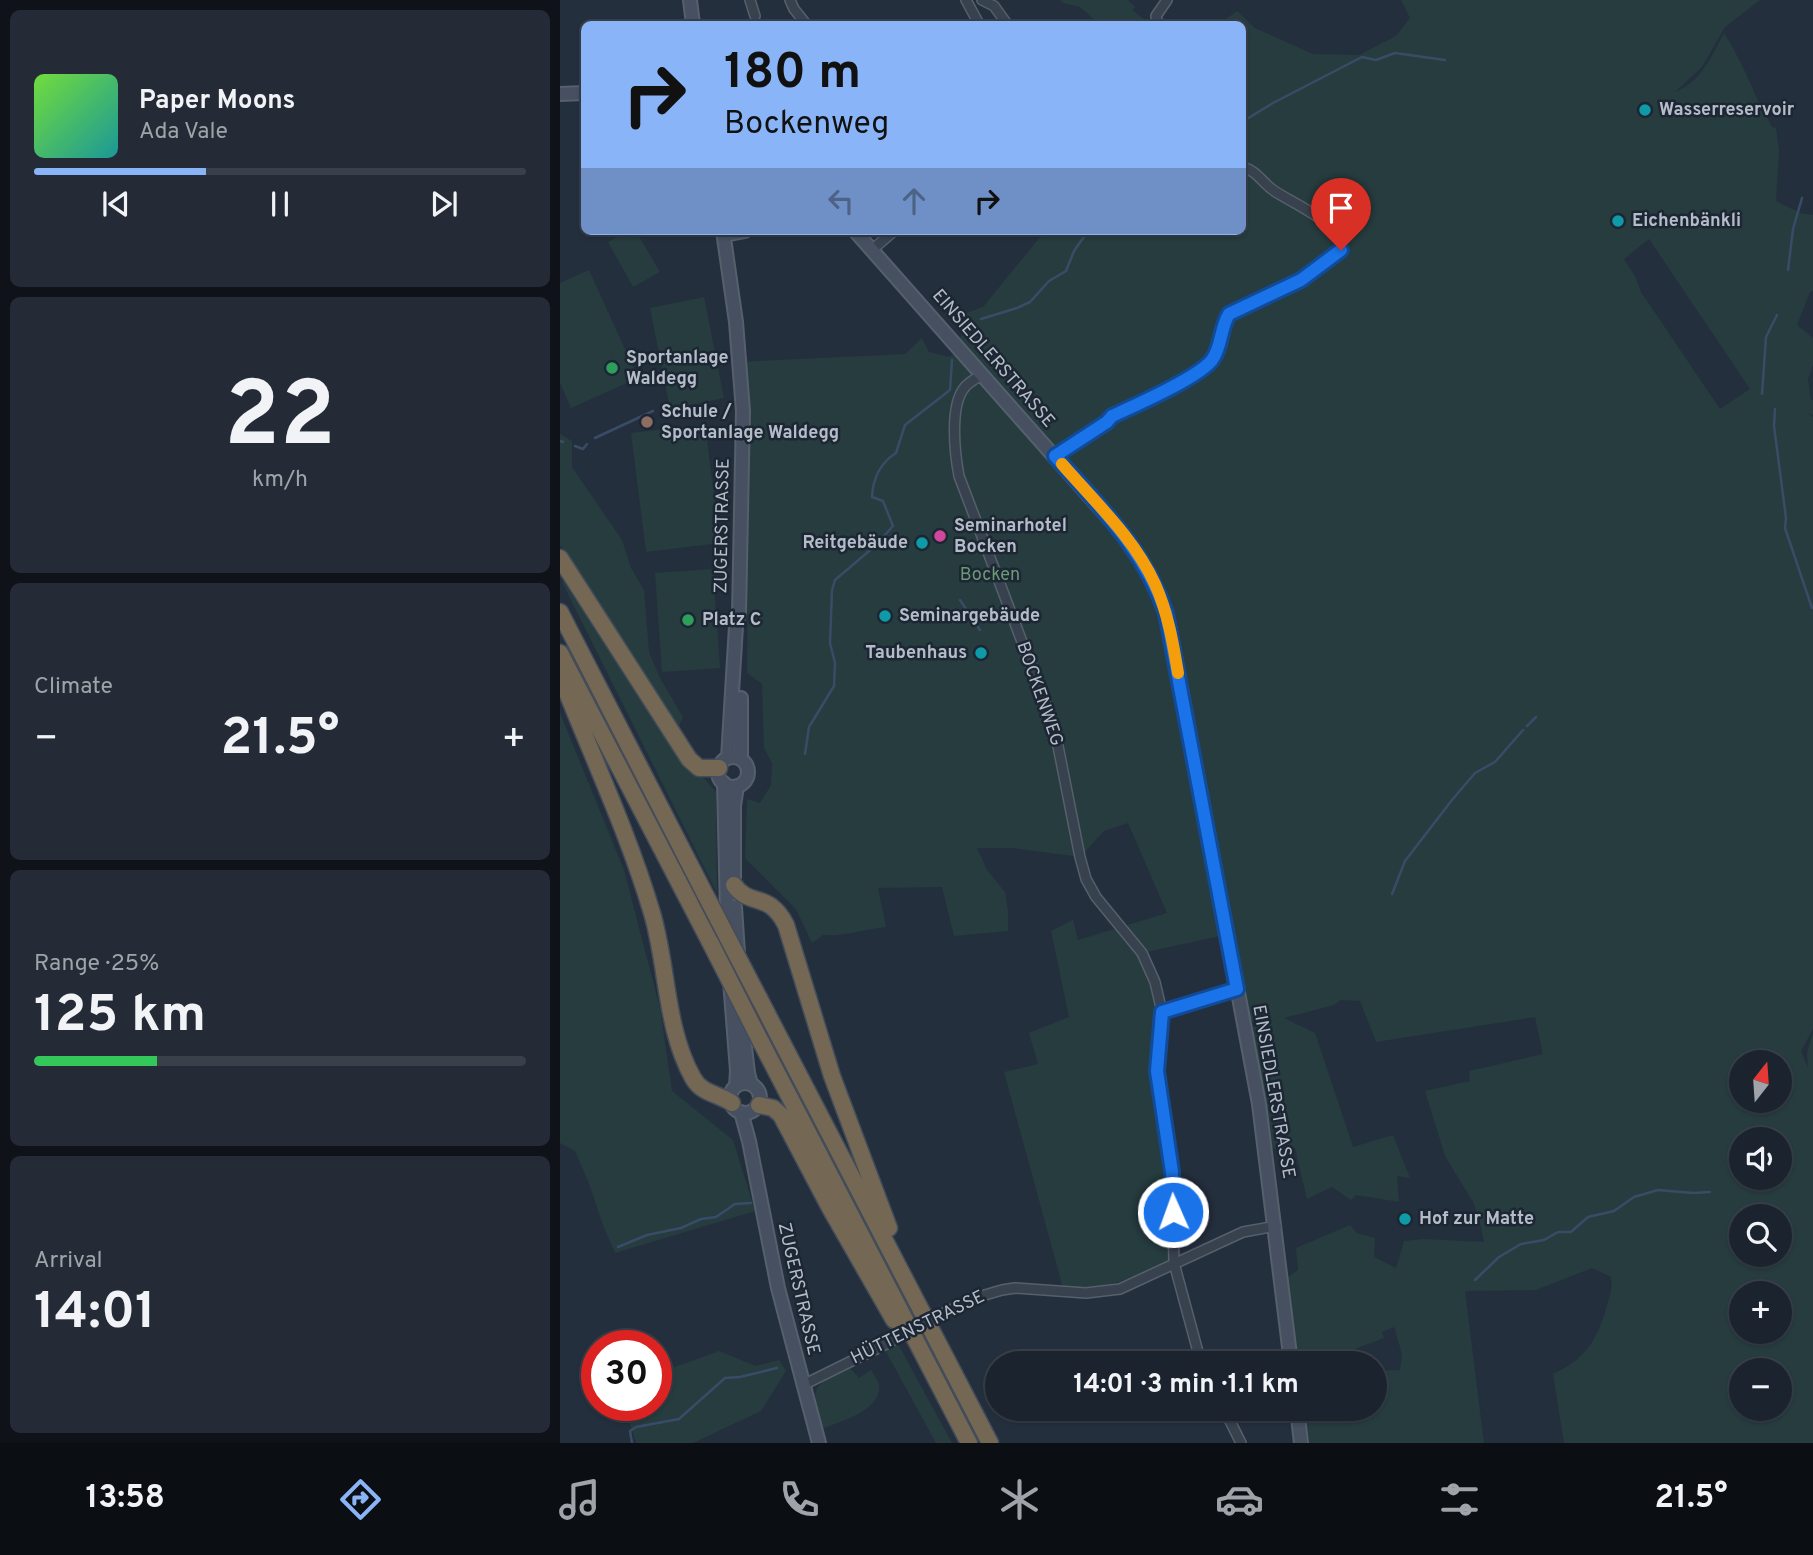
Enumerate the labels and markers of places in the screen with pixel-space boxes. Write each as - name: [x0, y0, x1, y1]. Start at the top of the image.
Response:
- place label: Wasserreservoir: [1659, 99, 1795, 122]
- marker: Wasserreservoir: [1637, 102, 1653, 118]
- pin: [1311, 178, 1371, 250]
- place label: Eichenbänkli: [1632, 210, 1741, 233]
- marker: Eichenbänkli: [1610, 213, 1626, 229]
- place label: Sportanlage Waldegg: [626, 347, 729, 391]
- marker: Sportanlage Waldegg: [604, 360, 620, 376]
- place label: Schule / Sportanlage Waldegg: [661, 401, 839, 445]
- marker: Schule / Sportanlage Waldegg: [639, 414, 655, 430]
- place label: Seminarhotel Bocken: [954, 515, 1067, 559]
- marker: Seminarhotel Bocken: [932, 528, 948, 544]
- place label: Reitgebäude: [802, 532, 908, 555]
- marker: Reitgebäude: [914, 535, 930, 551]
- place label: Seminargebäude: [899, 605, 1040, 628]
- marker: Seminargebäude: [877, 608, 893, 624]
- place label: Platz C: [702, 609, 761, 632]
- marker: Platz C: [680, 612, 696, 628]
- place label: Taubenhaus: [865, 642, 967, 665]
- marker: Taubenhaus: [973, 645, 989, 661]
- place label: Hof zur Matte: [1419, 1208, 1534, 1231]
- marker: Hof zur Matte: [1397, 1211, 1413, 1227]

